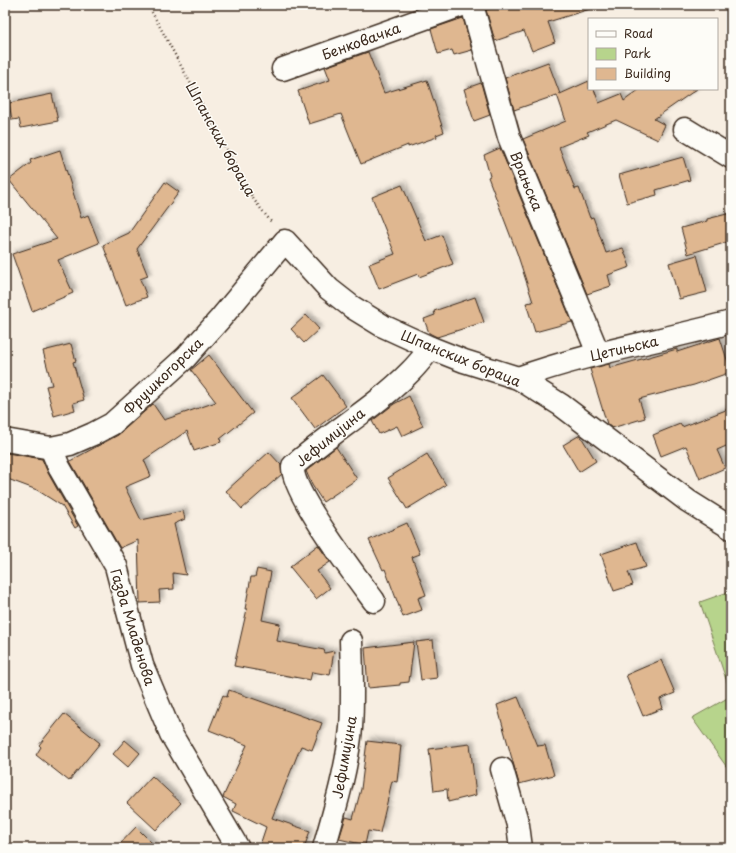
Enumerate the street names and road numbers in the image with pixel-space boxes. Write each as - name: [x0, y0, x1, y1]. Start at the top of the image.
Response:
- street label: Бенковачка: [319, 17, 403, 65]
- street label: Шпанских бораца: [181, 78, 261, 200]
- street label: Врањска: [505, 148, 549, 214]
- street label: Шпанских бораца: [398, 324, 524, 392]
- street label: Цетињска: [588, 330, 660, 366]
- street label: Фрушкогорска: [118, 332, 208, 420]
- street label: Јефимијина: [291, 402, 369, 471]
- street label: Газда Младенова: [105, 566, 161, 688]
- street label: Јефимијина: [326, 714, 362, 800]

